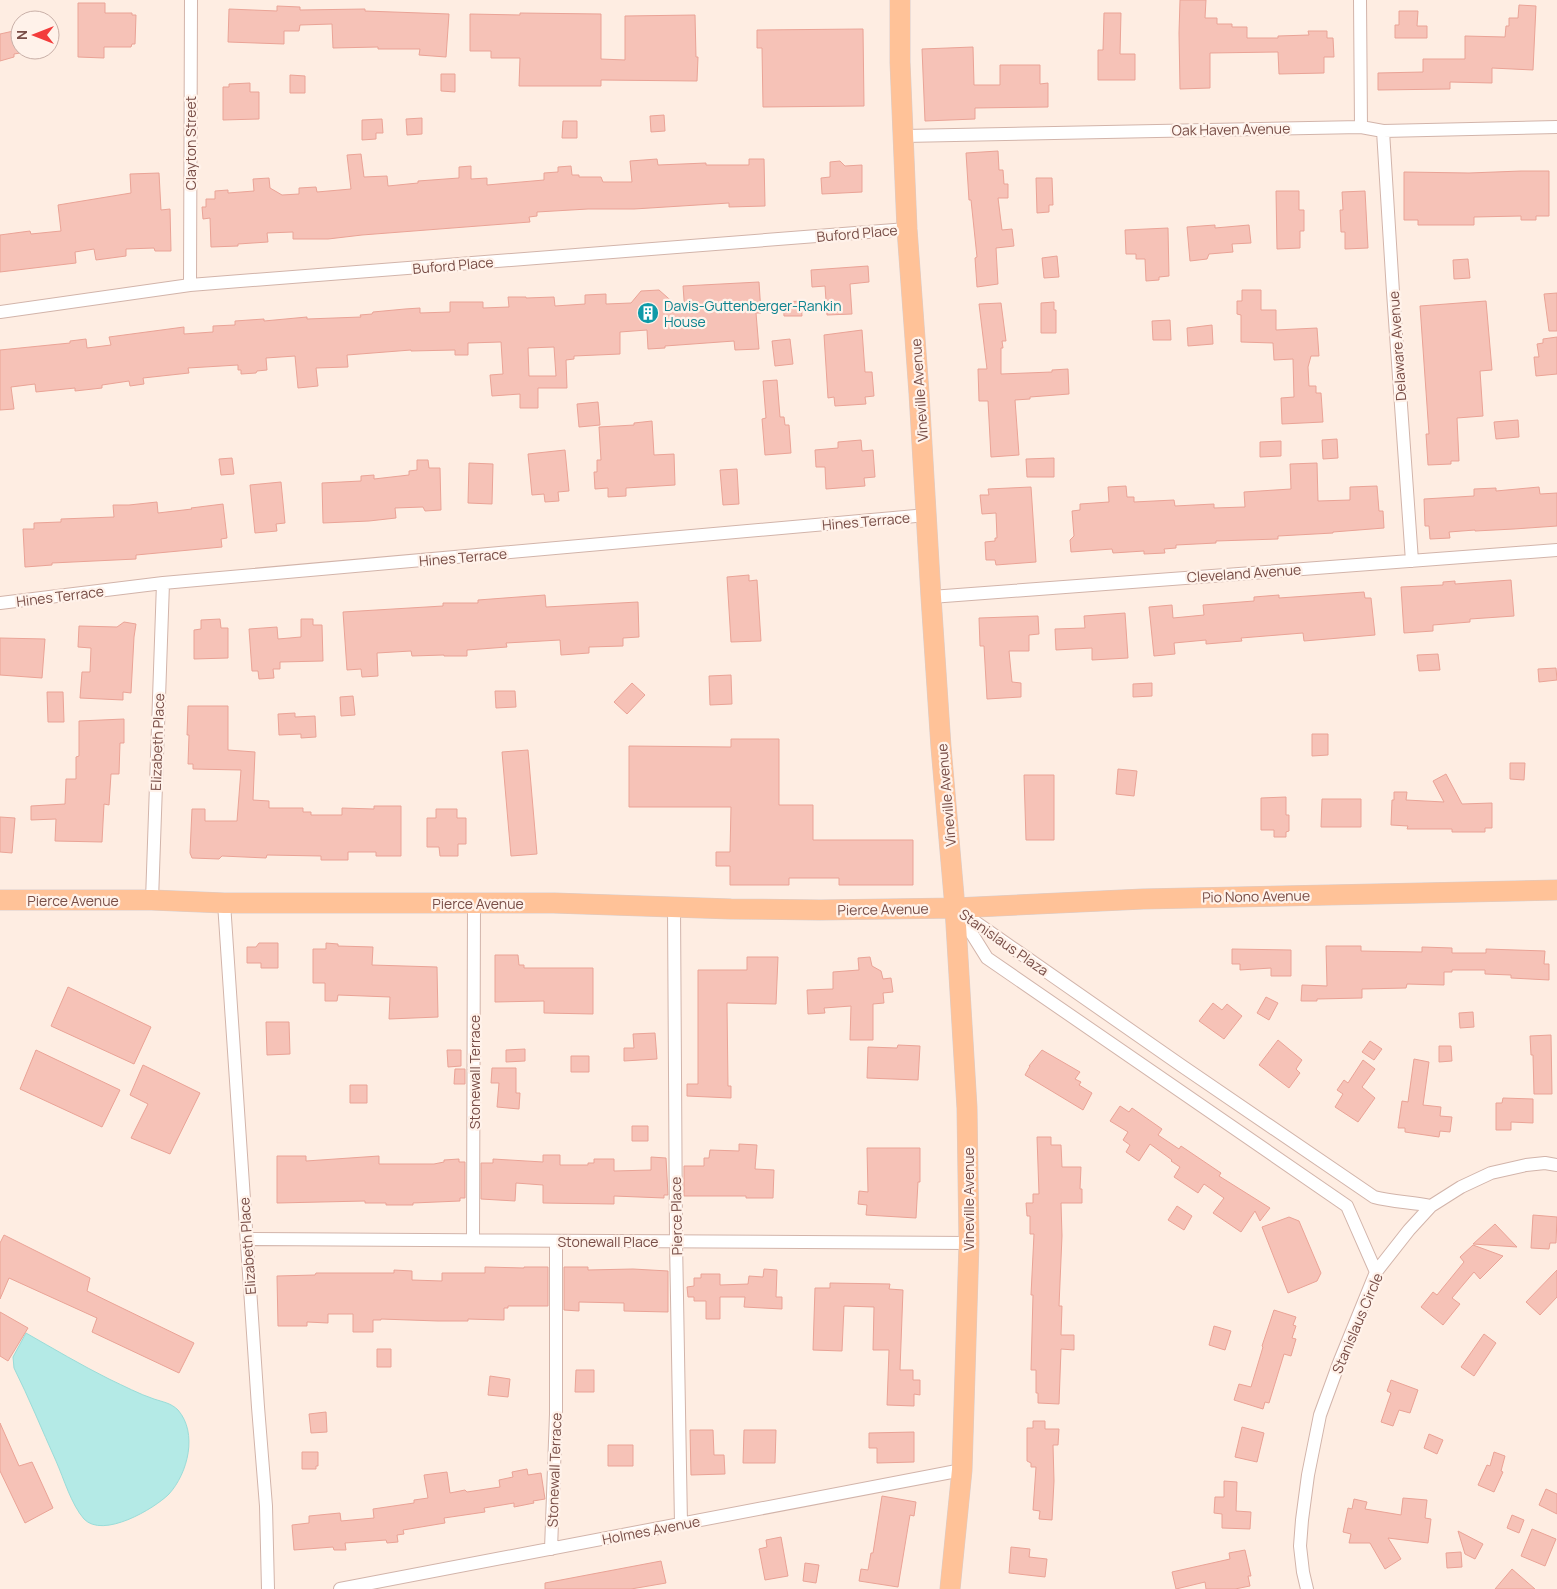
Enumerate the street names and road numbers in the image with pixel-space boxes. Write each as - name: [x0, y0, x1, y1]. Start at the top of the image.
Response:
- street label: Clayton Street: [181, 95, 200, 190]
- street label: Oak Haven Avenue: [1172, 118, 1290, 140]
- street label: Buford Place: [816, 220, 898, 246]
- street label: Buford Place: [412, 252, 494, 278]
- street label: Delaware Avenue: [1384, 290, 1410, 402]
- street label: Vineville Avenue: [906, 338, 932, 442]
- street label: Hines Terrace: [821, 508, 911, 534]
- street label: Hines Terrace: [418, 544, 508, 570]
- street label: Cleveland Avenue: [1186, 560, 1302, 586]
- street label: Hines Terrace: [15, 581, 105, 611]
- street label: Elizabeth Place: [146, 693, 168, 791]
- street label: Vineville Avenue: [932, 743, 960, 847]
- street label: Pio Nono Avenue: [1202, 886, 1310, 906]
- street label: Pierce Avenue: [27, 891, 119, 910]
- street label: Pierce Avenue: [432, 894, 524, 913]
- street label: Pierce Avenue: [837, 899, 929, 919]
- street label: Stanislaus Plaza: [956, 904, 1052, 980]
- street label: Stonewall Terrace: [465, 1015, 484, 1129]
- street label: Vineville Avenue: [959, 1147, 978, 1251]
- street label: Pierce Place: [666, 1177, 686, 1255]
- street label: Elizabeth Place: [234, 1197, 260, 1295]
- street label: Stonewall Place: [557, 1232, 659, 1251]
- street label: Stanislaus Circle: [1327, 1270, 1387, 1376]
- street label: Stonewall Terrace: [543, 1412, 565, 1528]
- street label: Holmes Avenue: [600, 1511, 702, 1549]

